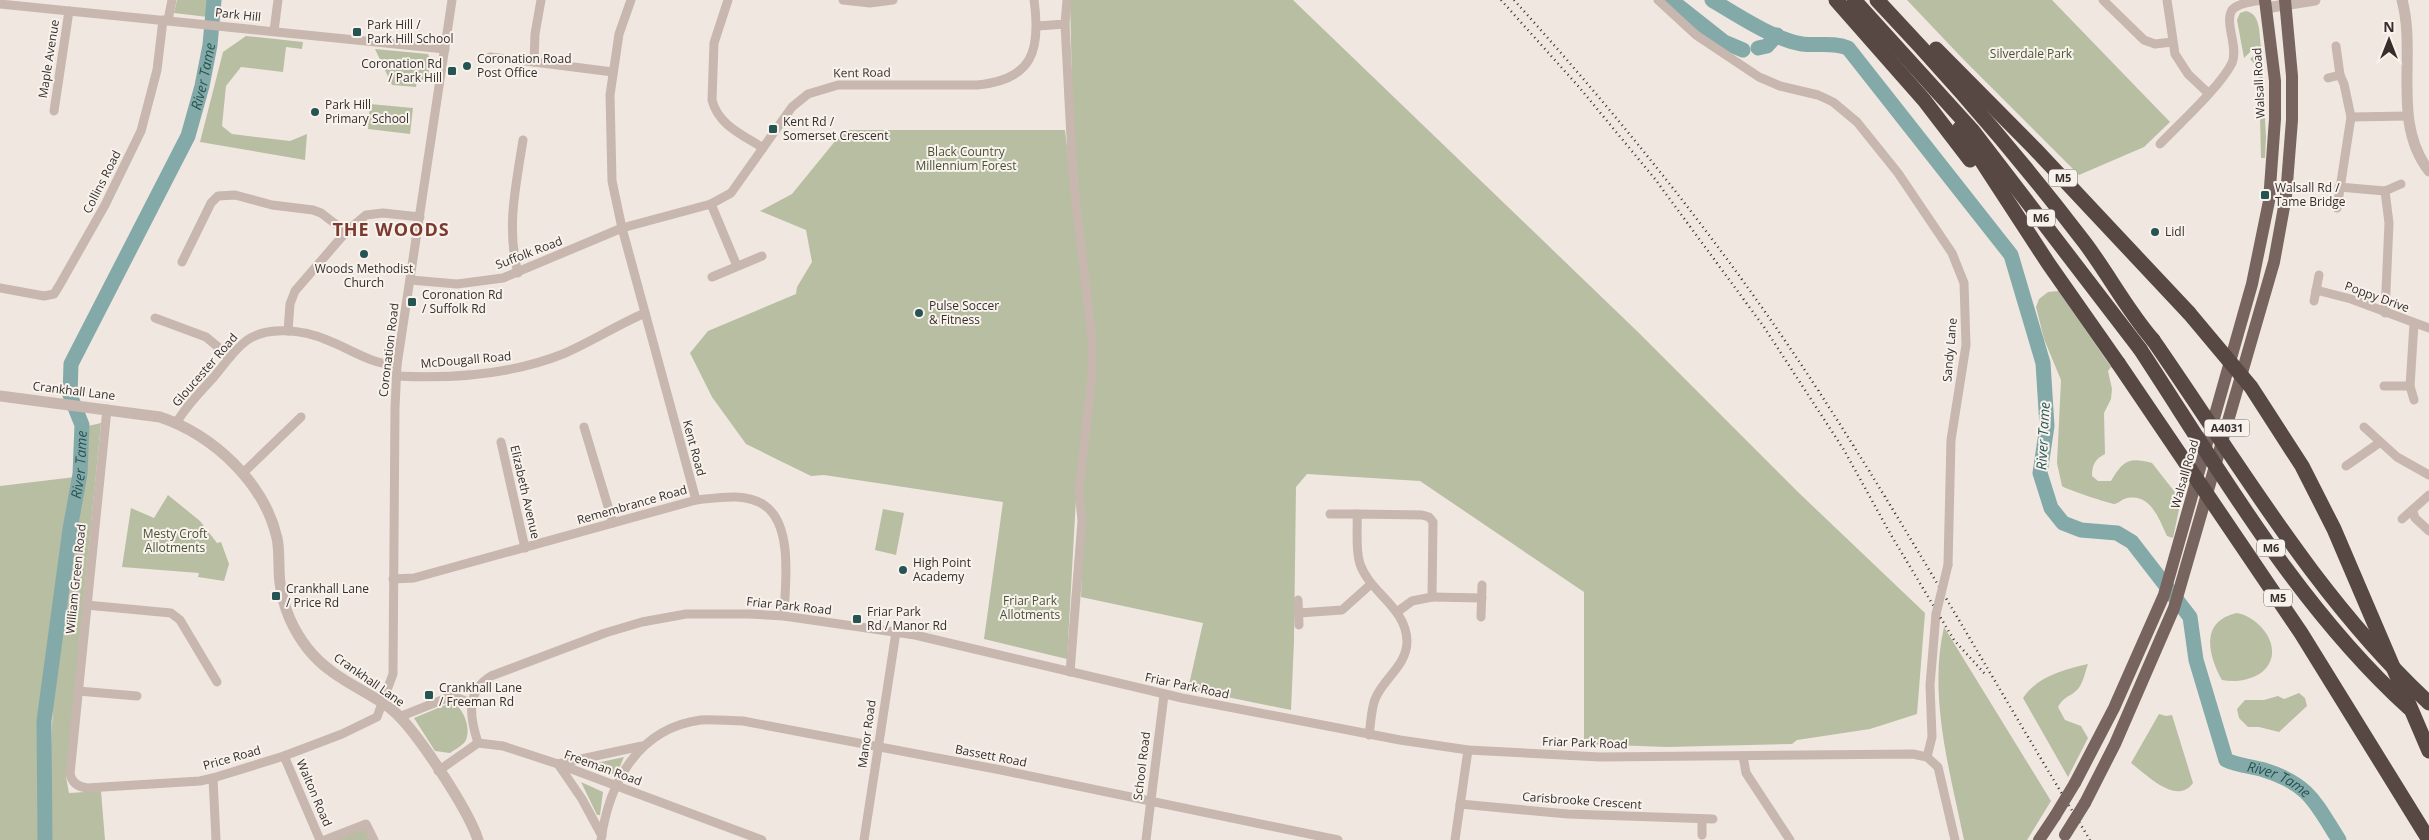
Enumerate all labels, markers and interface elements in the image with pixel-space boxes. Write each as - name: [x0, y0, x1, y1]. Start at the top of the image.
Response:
- street label: Park Hill: [214, 4, 262, 25]
- north arrow: [2364, 15, 2414, 65]
- place label: Park Hill / Park Hill School: [367, 16, 453, 47]
- text: N: [2383, 17, 2395, 36]
- street label: Maple Avenue: [34, 18, 63, 99]
- marker: Park Hill / Park Hill School: [351, 26, 363, 38]
- water label: River Tame: [186, 41, 219, 112]
- park label: Silverdale Park: [1990, 45, 2073, 62]
- street label: Walsall Road: [2248, 47, 2269, 119]
- place label: Coronation Road Post Office: [477, 50, 572, 81]
- place label: Coronation Rd / Park Hill: [361, 55, 442, 86]
- marker: Coronation Road Post Office: [461, 60, 473, 72]
- street label: Kent Road: [833, 63, 891, 82]
- marker: Coronation Rd / Park Hill: [446, 65, 458, 77]
- place label: Park Hill Primary School: [325, 96, 409, 127]
- marker: Park Hill Primary School: [309, 106, 321, 118]
- place label: Kent Rd / Somerset Crescent: [783, 113, 888, 144]
- marker: Kent Rd / Somerset Crescent: [767, 123, 779, 135]
- park label: Black Country Millennium Forest: [915, 143, 1017, 174]
- street label: Collins Road: [78, 147, 125, 216]
- road number: M5: [2049, 170, 2077, 187]
- place label: Walsall Rd / Tame Bridge: [2275, 179, 2346, 210]
- marker: Walsall Rd / Tame Bridge: [2259, 189, 2271, 201]
- road number: M6: [2027, 210, 2055, 227]
- district label: THE WOODS: [332, 217, 450, 241]
- place label: Lidl: [2165, 223, 2185, 240]
- marker: Lidl: [2149, 226, 2161, 238]
- street label: Suffolk Road: [493, 232, 565, 273]
- marker: Woods Methodist Church: [358, 248, 370, 260]
- place label: Woods Methodist Church: [315, 260, 413, 291]
- street label: Poppy Drive: [2342, 277, 2412, 316]
- place label: Coronation Rd / Suffolk Rd: [422, 286, 503, 317]
- marker: Coronation Rd / Suffolk Rd: [406, 296, 418, 308]
- place label: Pulse Soccer & Fitness: [929, 297, 999, 328]
- street label: Coronation Road: [374, 302, 403, 398]
- marker: Pulse Soccer & Fitness: [913, 307, 925, 319]
- street label: Sandy Lane: [1938, 317, 1961, 383]
- street label: Gloucester Road: [168, 329, 241, 410]
- street label: McDougall Road: [420, 347, 512, 372]
- street label: Crankhall Lane: [32, 377, 117, 404]
- water label: River Tame: [2031, 401, 2054, 471]
- street label: Kent Road: [679, 418, 710, 478]
- road number: A4031: [2204, 419, 2250, 436]
- water label: River Tame: [66, 430, 91, 500]
- street label: Walsall Road: [2167, 437, 2202, 510]
- street label: Elizabeth Avenue: [506, 443, 545, 541]
- street label: Remembrance Road: [575, 481, 689, 528]
- street label: William Green Road: [61, 523, 90, 635]
- park label: Mesty Croft Allotments: [143, 525, 207, 556]
- road number: M6: [2257, 540, 2285, 556]
- place label: High Point Academy: [913, 554, 971, 585]
- marker: High Point Academy: [897, 564, 909, 576]
- place label: Crankhall Lane / Price Rd: [286, 580, 369, 611]
- marker: Crankhall Lane / Price Rd: [270, 590, 282, 602]
- road number: M5: [2264, 590, 2292, 606]
- park label: Friar Park Allotments: [1000, 592, 1060, 623]
- street label: Friar Park Road: [746, 593, 833, 618]
- place label: Friar Park Rd / Manor Rd: [867, 603, 947, 634]
- marker: Friar Park Rd / Manor Rd: [851, 613, 863, 625]
- street label: Crankhall Lane: [330, 649, 408, 711]
- street label: Friar Park Road: [1143, 668, 1231, 703]
- place label: Crankhall Lane / Freeman Rd: [439, 679, 522, 710]
- marker: Crankhall Lane / Freeman Rd: [423, 689, 435, 701]
- street label: Manor Road: [853, 699, 880, 769]
- street label: School Road: [1129, 731, 1154, 801]
- street label: Friar Park Road: [1542, 733, 1628, 752]
- street label: Bassett Road: [954, 740, 1029, 771]
- street label: Price Road: [201, 741, 263, 774]
- street label: Freeman Road: [562, 746, 644, 789]
- water label: River Tame: [2246, 756, 2315, 801]
- street label: Walton Road: [293, 757, 336, 829]
- street label: Carisbrooke Crescent: [1522, 788, 1642, 813]

